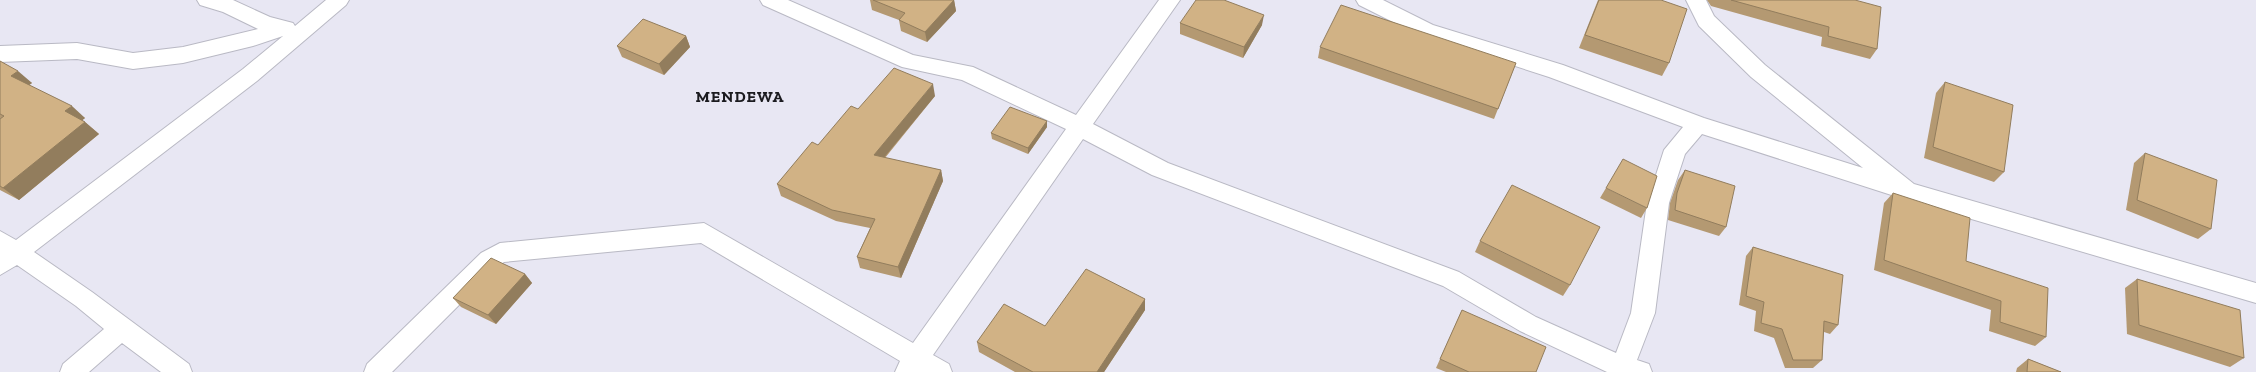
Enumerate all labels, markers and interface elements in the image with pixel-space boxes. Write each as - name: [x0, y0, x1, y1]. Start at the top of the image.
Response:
- district label: MENDEWA: [695, 87, 785, 106]

